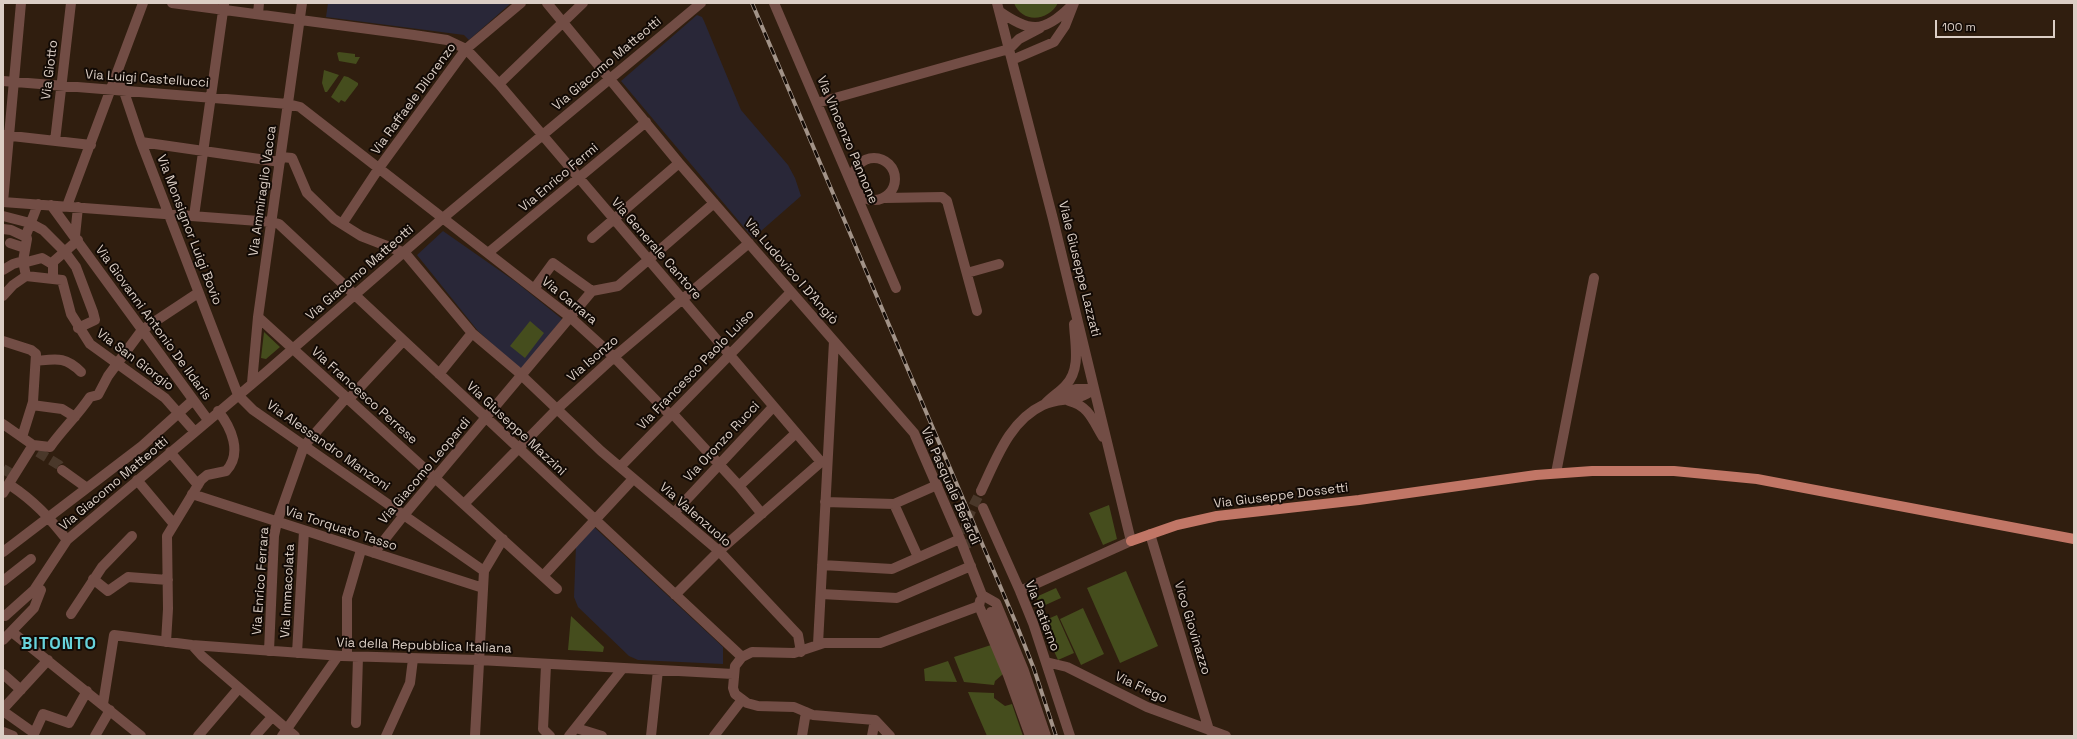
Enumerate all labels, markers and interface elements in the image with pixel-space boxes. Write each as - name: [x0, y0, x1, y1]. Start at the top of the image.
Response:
- scale bar: [1937, 12, 2057, 38]
- street label: Via Giacomo Matteotti: [549, 14, 665, 114]
- text: 100 m: [1942, 19, 1976, 35]
- street label: Via Giotto: [39, 39, 61, 101]
- street label: Via Raffaele Dilorenzo: [368, 40, 460, 158]
- street label: Via Luigi Castellucci: [85, 67, 209, 91]
- street label: Via Vincenzo Pannone: [813, 74, 881, 206]
- street label: Via Ammiraglio Vacca: [246, 125, 280, 257]
- street label: Via Enrico Fermi: [516, 140, 602, 216]
- street label: Via Monsignor Luigi Bovio: [153, 153, 225, 307]
- street label: Via Generale Cantore: [607, 195, 705, 303]
- street label: Viale Giuseppe Lazzati: [1055, 200, 1103, 338]
- street label: Via Ludovico I D'Angiò: [741, 216, 841, 328]
- street label: Via Giacomo Matteotti: [303, 222, 417, 324]
- street label: Via Giovanni Antonio De Ildaris: [92, 243, 214, 403]
- street label: Via Carrara: [538, 274, 600, 328]
- street label: Via Francesco Paolo Luiso: [634, 307, 758, 433]
- street label: Via San Giorgio: [93, 326, 177, 394]
- street label: Via Isonzo: [564, 333, 622, 385]
- street label: Via Francesco Perrese: [308, 344, 420, 448]
- street label: Via Giuseppe Mazzini: [463, 379, 569, 479]
- street label: Via Alessandro Manzoni: [263, 397, 393, 495]
- street label: Via Oronzo Rucci: [681, 399, 763, 485]
- street label: Via Giacomo Leopardi: [376, 415, 474, 527]
- street label: Via Pasquale Berardi: [917, 425, 983, 547]
- street label: Via Giacomo Matteotti: [56, 434, 172, 534]
- street label: Via Valenzuolo: [656, 480, 734, 550]
- street label: Via Giuseppe Dossetti: [1213, 480, 1349, 512]
- street label: Via Torquato Tasso: [283, 503, 399, 555]
- street label: Via Enrico Ferrara: [249, 526, 273, 636]
- street label: Via Immacolata: [278, 543, 298, 639]
- street label: Via Patierno: [1021, 578, 1063, 654]
- street label: Vico Giovinazzo: [1170, 579, 1214, 677]
- district label: BITONTO: [21, 634, 97, 654]
- street label: Via della Repubblica Italiana: [336, 635, 512, 657]
- street label: Via Fiego: [1112, 669, 1170, 707]

